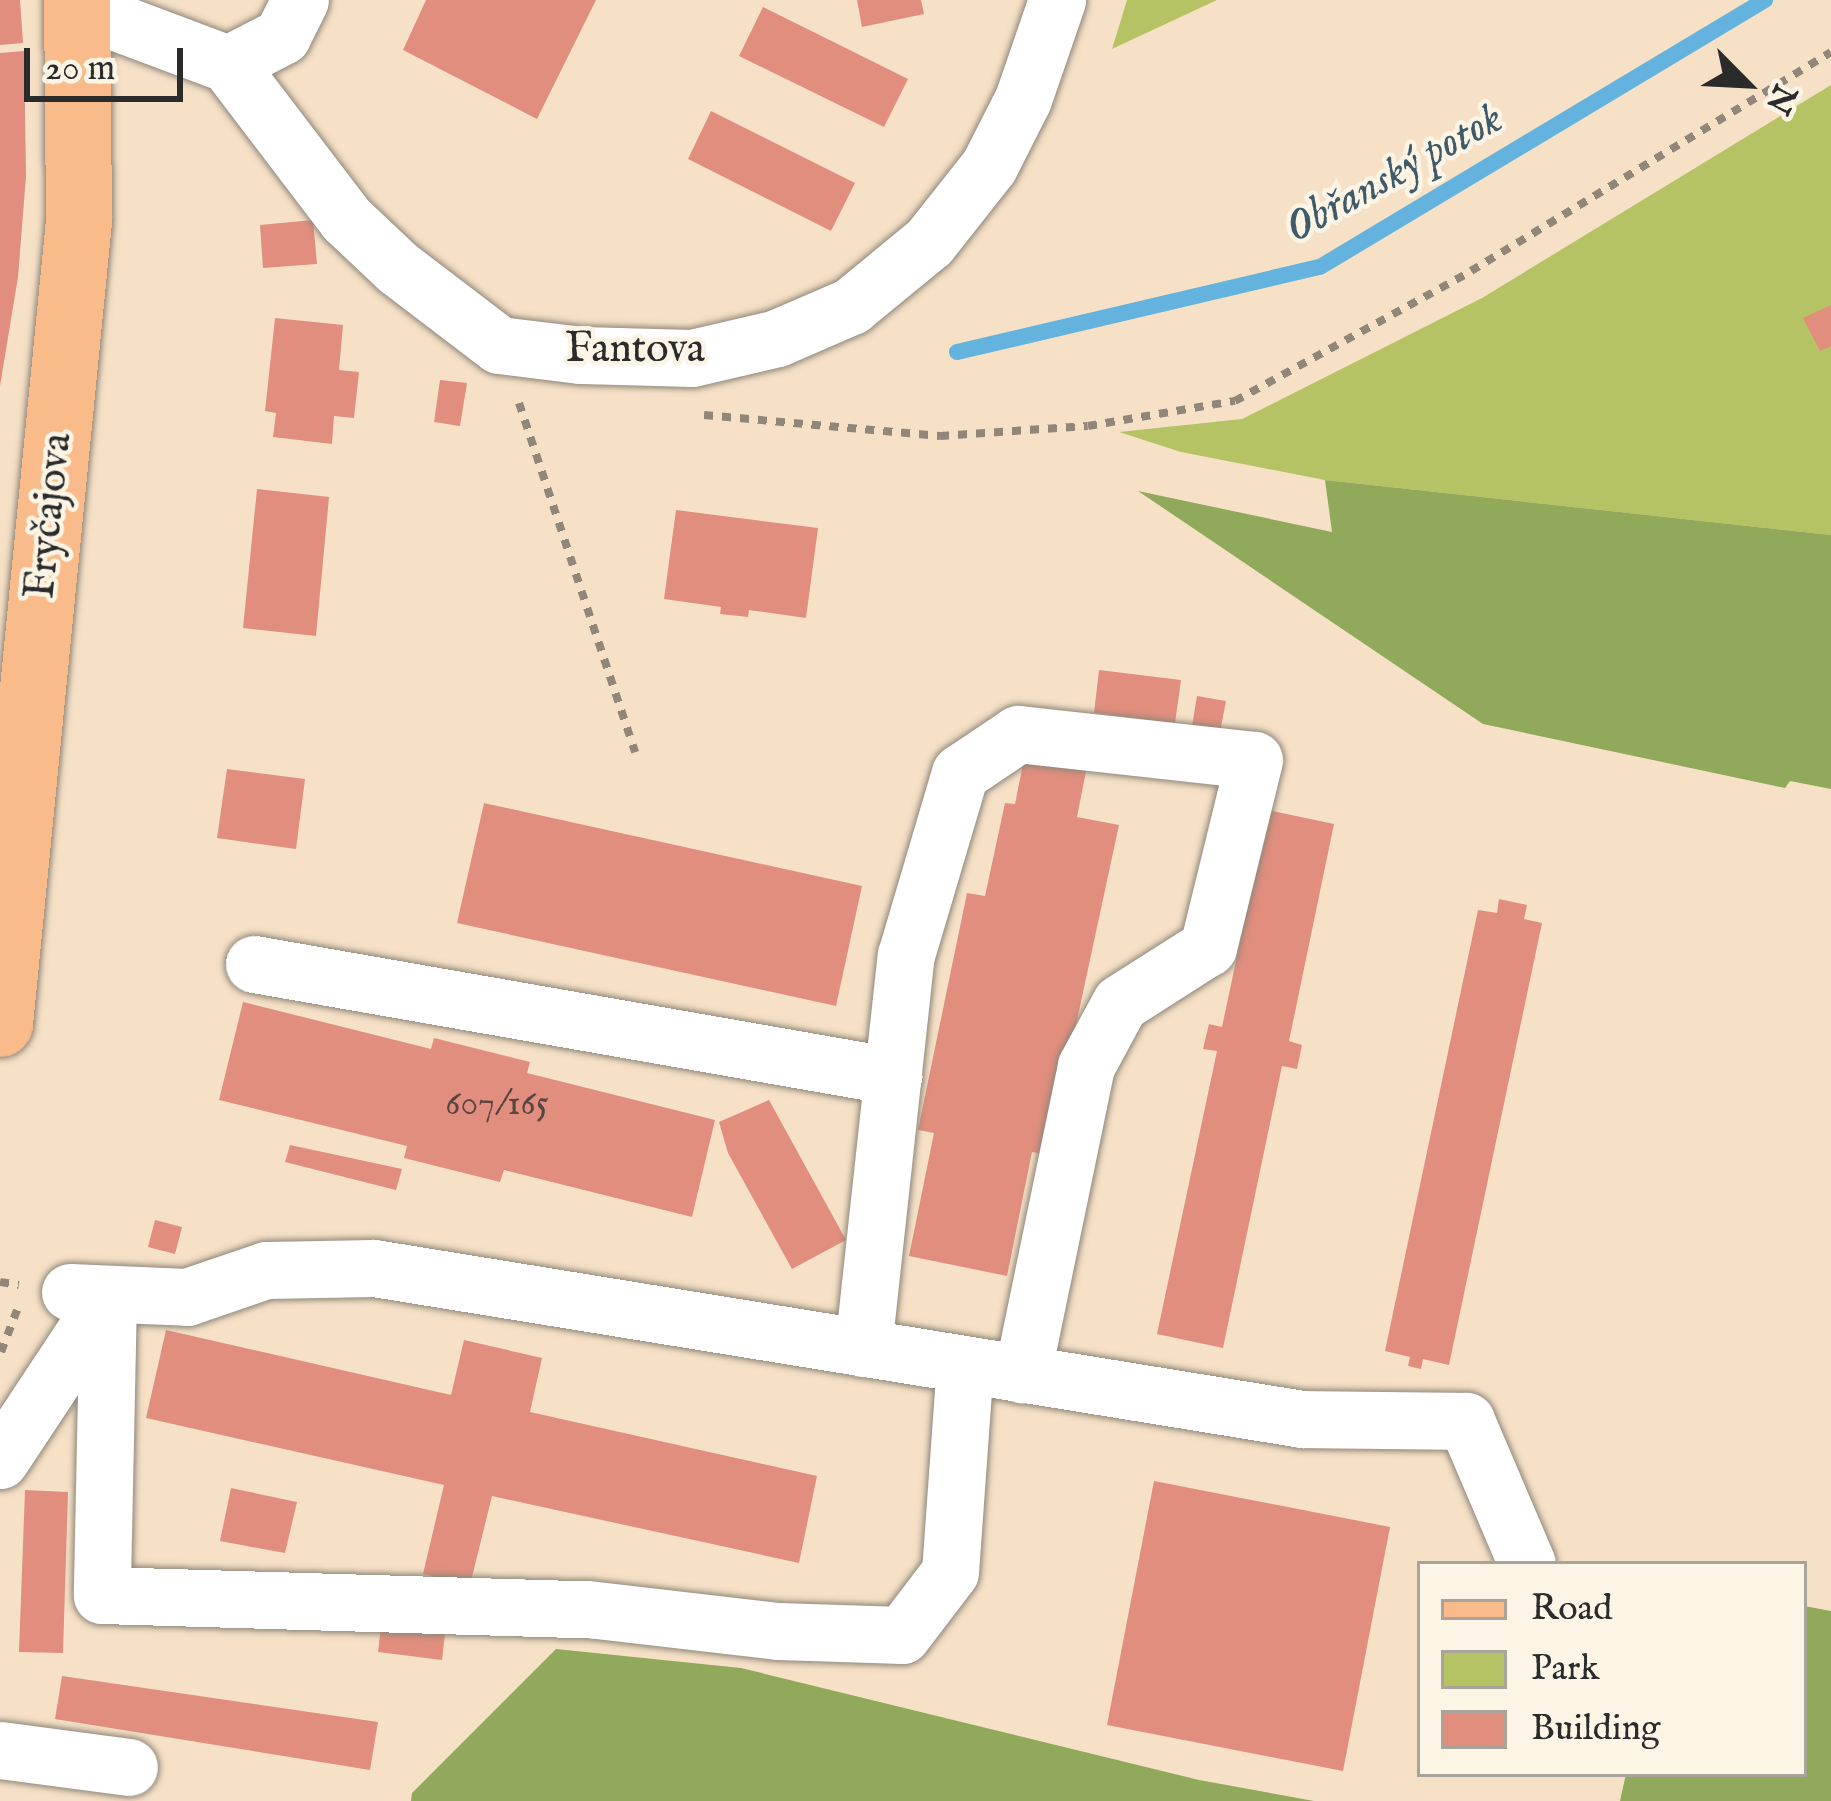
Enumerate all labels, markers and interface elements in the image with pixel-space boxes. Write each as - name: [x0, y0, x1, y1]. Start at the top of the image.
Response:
- scale bar: [30, 24, 189, 98]
- north arrow: [1687, 24, 1807, 144]
- text: 20 m: [45, 46, 115, 92]
- text: N: [1755, 77, 1805, 120]
- water label: Obřanský potok: [1276, 92, 1512, 256]
- street label: Fantova: [565, 325, 705, 375]
- street label: Fryčajova: [16, 430, 84, 602]
- house number: 607/165: [445, 1083, 549, 1127]
- legend: [1417, 1561, 1807, 1777]
- text: Road: [1531, 1586, 1612, 1632]
- text: Park: [1531, 1646, 1599, 1692]
- text: Building: [1531, 1706, 1660, 1752]

